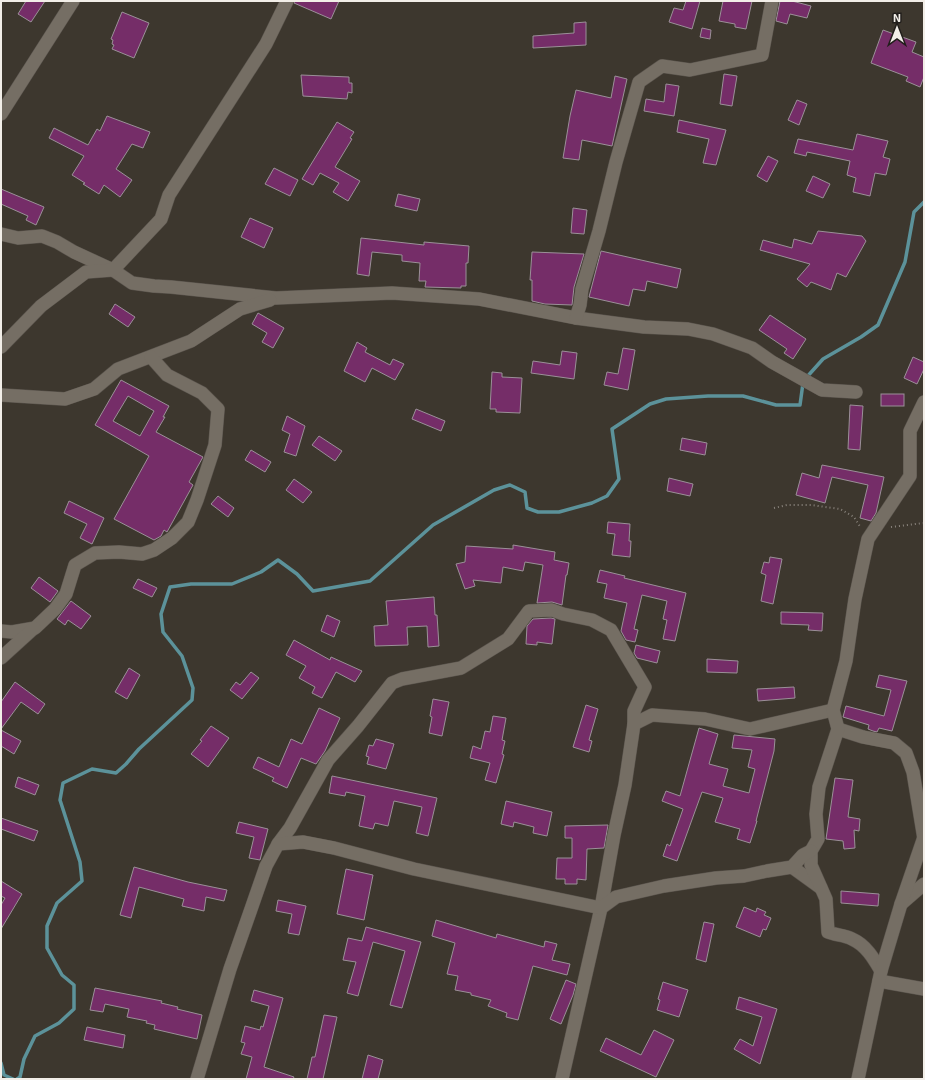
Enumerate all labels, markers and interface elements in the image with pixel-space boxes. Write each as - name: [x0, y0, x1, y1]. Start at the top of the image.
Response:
- north arrow: [877, 8, 917, 48]
- text: N: [893, 11, 901, 24]

